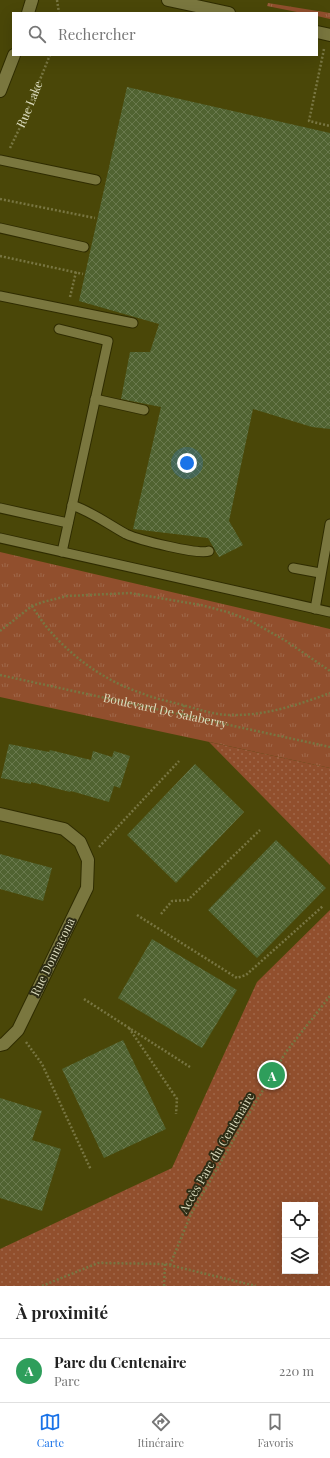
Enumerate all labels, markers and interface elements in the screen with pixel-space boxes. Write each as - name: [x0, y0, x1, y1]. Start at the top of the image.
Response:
- search box: [12, 12, 318, 56]
- icon: search: [26, 23, 48, 45]
- text: Rechercher: [58, 24, 136, 44]
- street label: Rue Lake: [12, 78, 46, 130]
- your location: [177, 453, 197, 473]
- street label: Boulevard De Salaberry: [102, 689, 229, 731]
- street label: Rue Donnacona: [26, 915, 78, 998]
- pin: A: [259, 1060, 285, 1090]
- street label: Accès Parc du Centenaire: [174, 1089, 257, 1217]
- map controls: [282, 1202, 318, 1274]
- button: locate: [282, 1202, 318, 1238]
- button: layers: [282, 1238, 318, 1274]
- text: À proximité: [16, 1301, 108, 1323]
- text: Parc du Centenaire: [54, 1352, 187, 1372]
- text: A: [25, 1362, 33, 1379]
- text: 220 m: [279, 1362, 314, 1379]
- text: Parc: [54, 1372, 80, 1389]
- tab: Carte: [37, 1411, 64, 1450]
- tab: Itinéraire: [137, 1411, 184, 1450]
- tab: Favoris: [257, 1411, 293, 1450]

